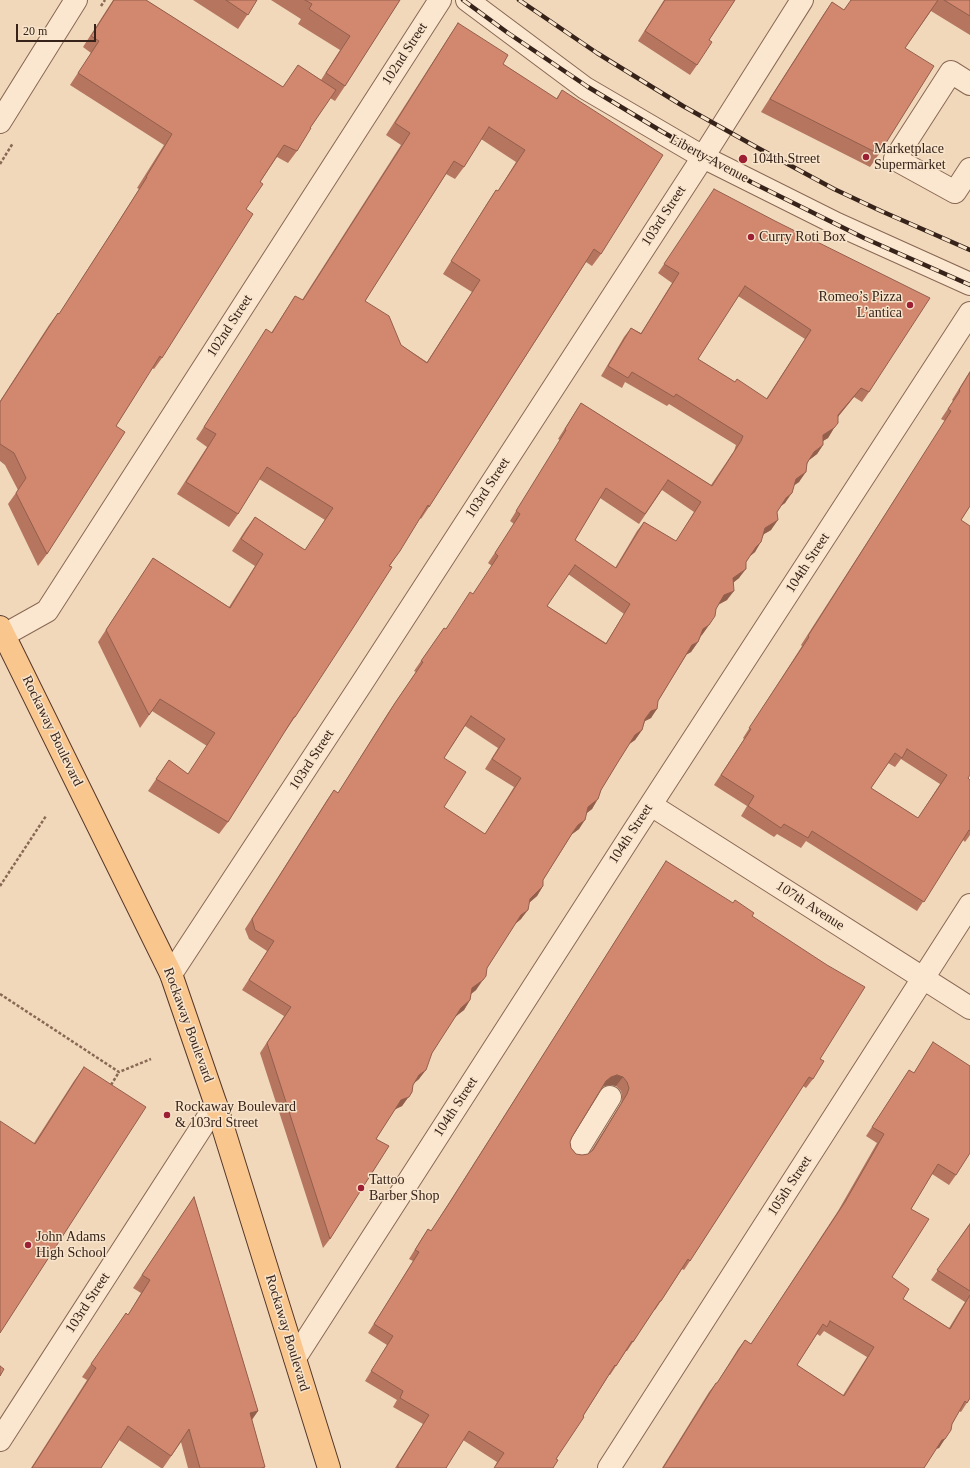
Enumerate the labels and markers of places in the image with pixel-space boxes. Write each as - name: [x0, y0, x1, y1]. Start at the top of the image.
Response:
- place label: Marketplace Supermarket: [874, 141, 946, 174]
- place label: 104th Street: [752, 151, 820, 167]
- marker: Marketplace Supermarket: [861, 152, 871, 162]
- marker: 104th Street: [737, 153, 749, 165]
- place label: Curry Roti Box: [759, 229, 846, 245]
- marker: Curry Roti Box: [746, 232, 756, 242]
- place label: Romeo’s Pizza L’antica: [818, 289, 902, 322]
- marker: Romeo’s Pizza L’antica: [905, 300, 915, 310]
- place label: Rockaway Boulevard & 103rd Street: [175, 1099, 296, 1132]
- marker: Rockaway Boulevard & 103rd Street: [162, 1110, 172, 1120]
- place label: Tattoo Barber Shop: [369, 1172, 439, 1204]
- marker: Tattoo Barber Shop: [356, 1183, 366, 1193]
- place label: John Adams High School: [36, 1229, 106, 1262]
- marker: John Adams High School: [23, 1240, 33, 1250]

